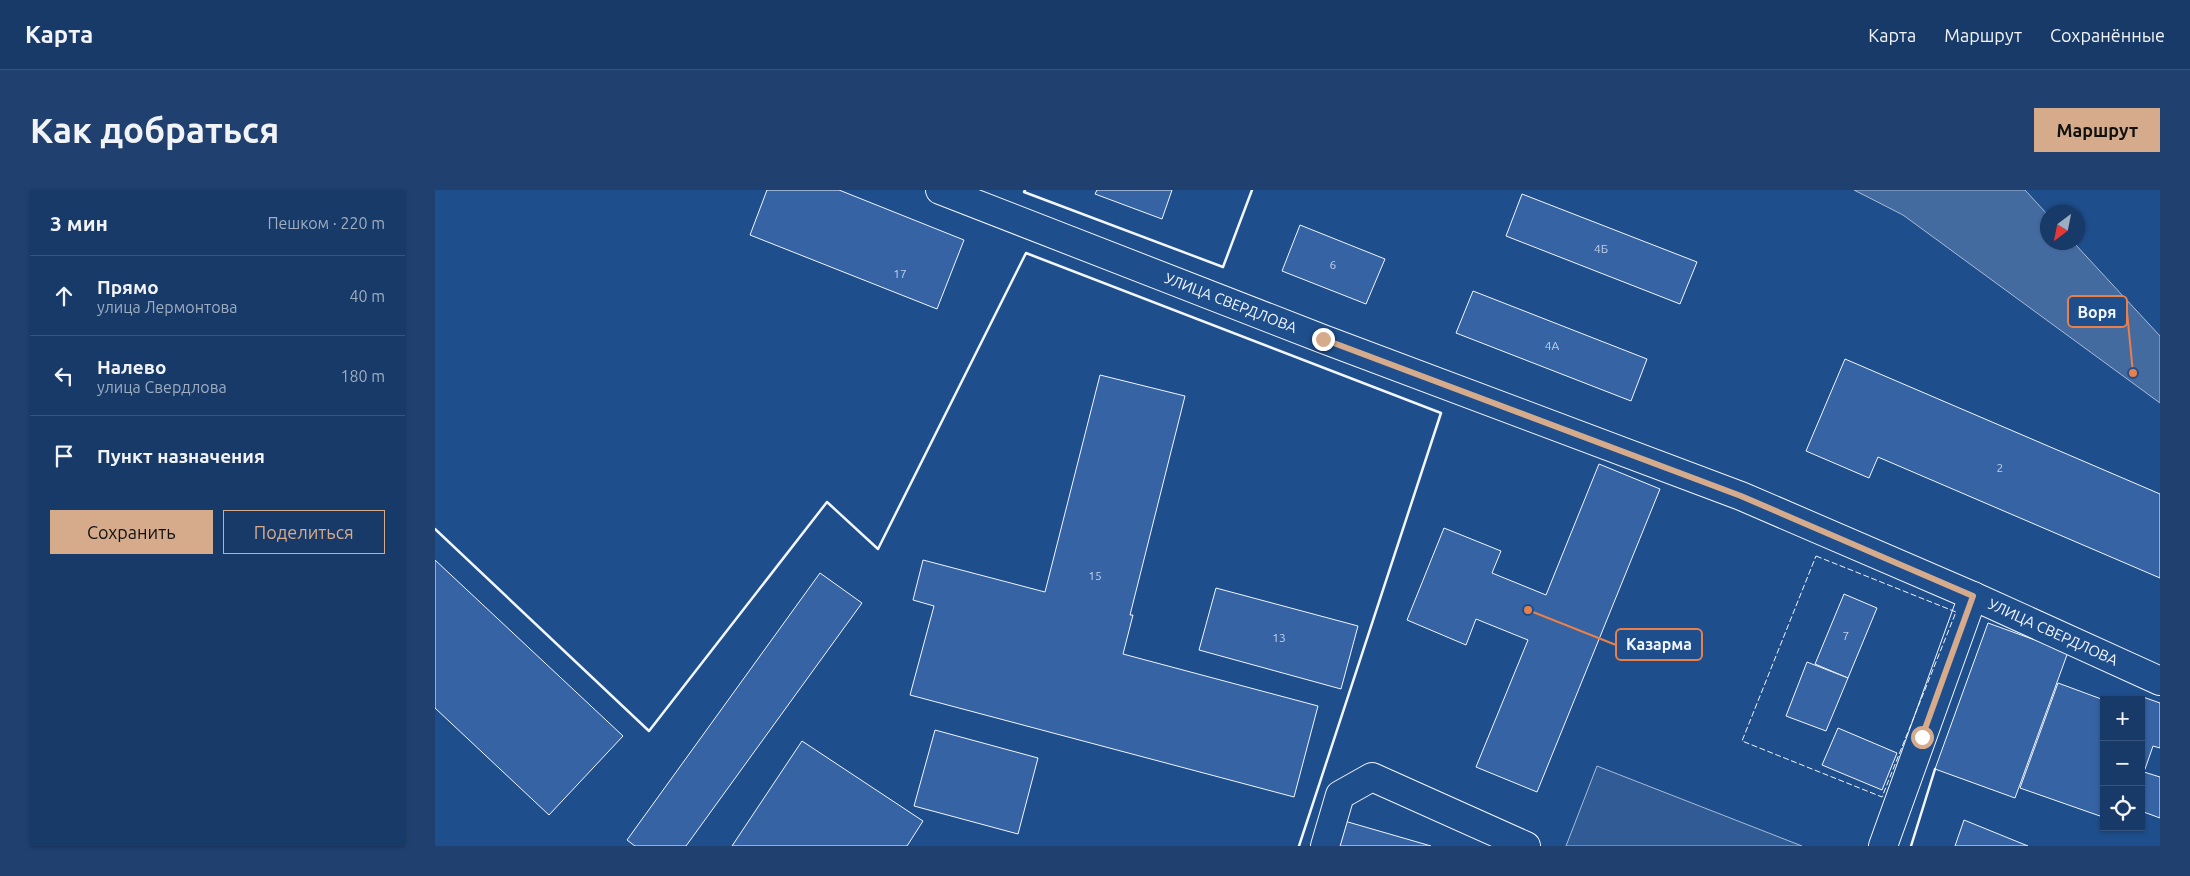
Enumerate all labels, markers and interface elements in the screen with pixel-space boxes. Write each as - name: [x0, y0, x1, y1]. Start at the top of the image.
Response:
- text: Карта: [25, 21, 93, 48]
- text: Карта: [1868, 25, 1916, 45]
- text: Маршрут: [1944, 25, 2022, 45]
- text: Сохранённые: [2050, 25, 2165, 45]
- button: Маршрут: [2034, 108, 2160, 152]
- text: Как добраться: [30, 110, 279, 150]
- north arrow: [2040, 205, 2085, 250]
- text: 3 мин: [50, 211, 108, 235]
- text: Пешком · 220 m: [267, 214, 385, 232]
- house number: 4Б: [1594, 242, 1608, 255]
- house number: 6: [1330, 258, 1337, 271]
- house number: 17: [893, 267, 907, 280]
- street label: УЛИЦА СВЕРДЛОВА: [1162, 269, 1300, 336]
- text: Прямо: [97, 276, 159, 298]
- icon: ahead: [50, 282, 78, 310]
- text: 40 m: [349, 287, 385, 305]
- callout: Воря: [2068, 296, 2127, 327]
- text: улица Лермонтова: [97, 298, 238, 316]
- text: Воря: [2078, 303, 2117, 321]
- route end: [1312, 328, 1335, 351]
- house number: 4А: [1545, 339, 1559, 352]
- text: Налево: [97, 356, 166, 378]
- icon: left: [50, 362, 78, 390]
- text: 180 m: [340, 367, 385, 385]
- text: улица Свердлова: [97, 378, 227, 396]
- icon: arrive: [50, 442, 78, 470]
- text: Пункт назначения: [97, 445, 265, 467]
- house number: 2: [1997, 461, 2003, 474]
- button: Сохранить: [50, 510, 213, 554]
- button: Поделиться: [223, 510, 385, 554]
- house number: 15: [1088, 569, 1102, 582]
- street label: УЛИЦА СВЕРДЛОВА: [1986, 595, 2121, 669]
- callout: Казарма: [1616, 629, 1702, 660]
- house number: 7: [1843, 629, 1849, 642]
- house number: 13: [1272, 631, 1286, 644]
- text: Казарма: [1626, 635, 1692, 653]
- map controls: [2100, 696, 2145, 831]
- button: +: [2100, 696, 2145, 741]
- route start: [1911, 726, 1934, 749]
- button: −: [2100, 741, 2145, 786]
- button: locate: [2100, 786, 2145, 831]

